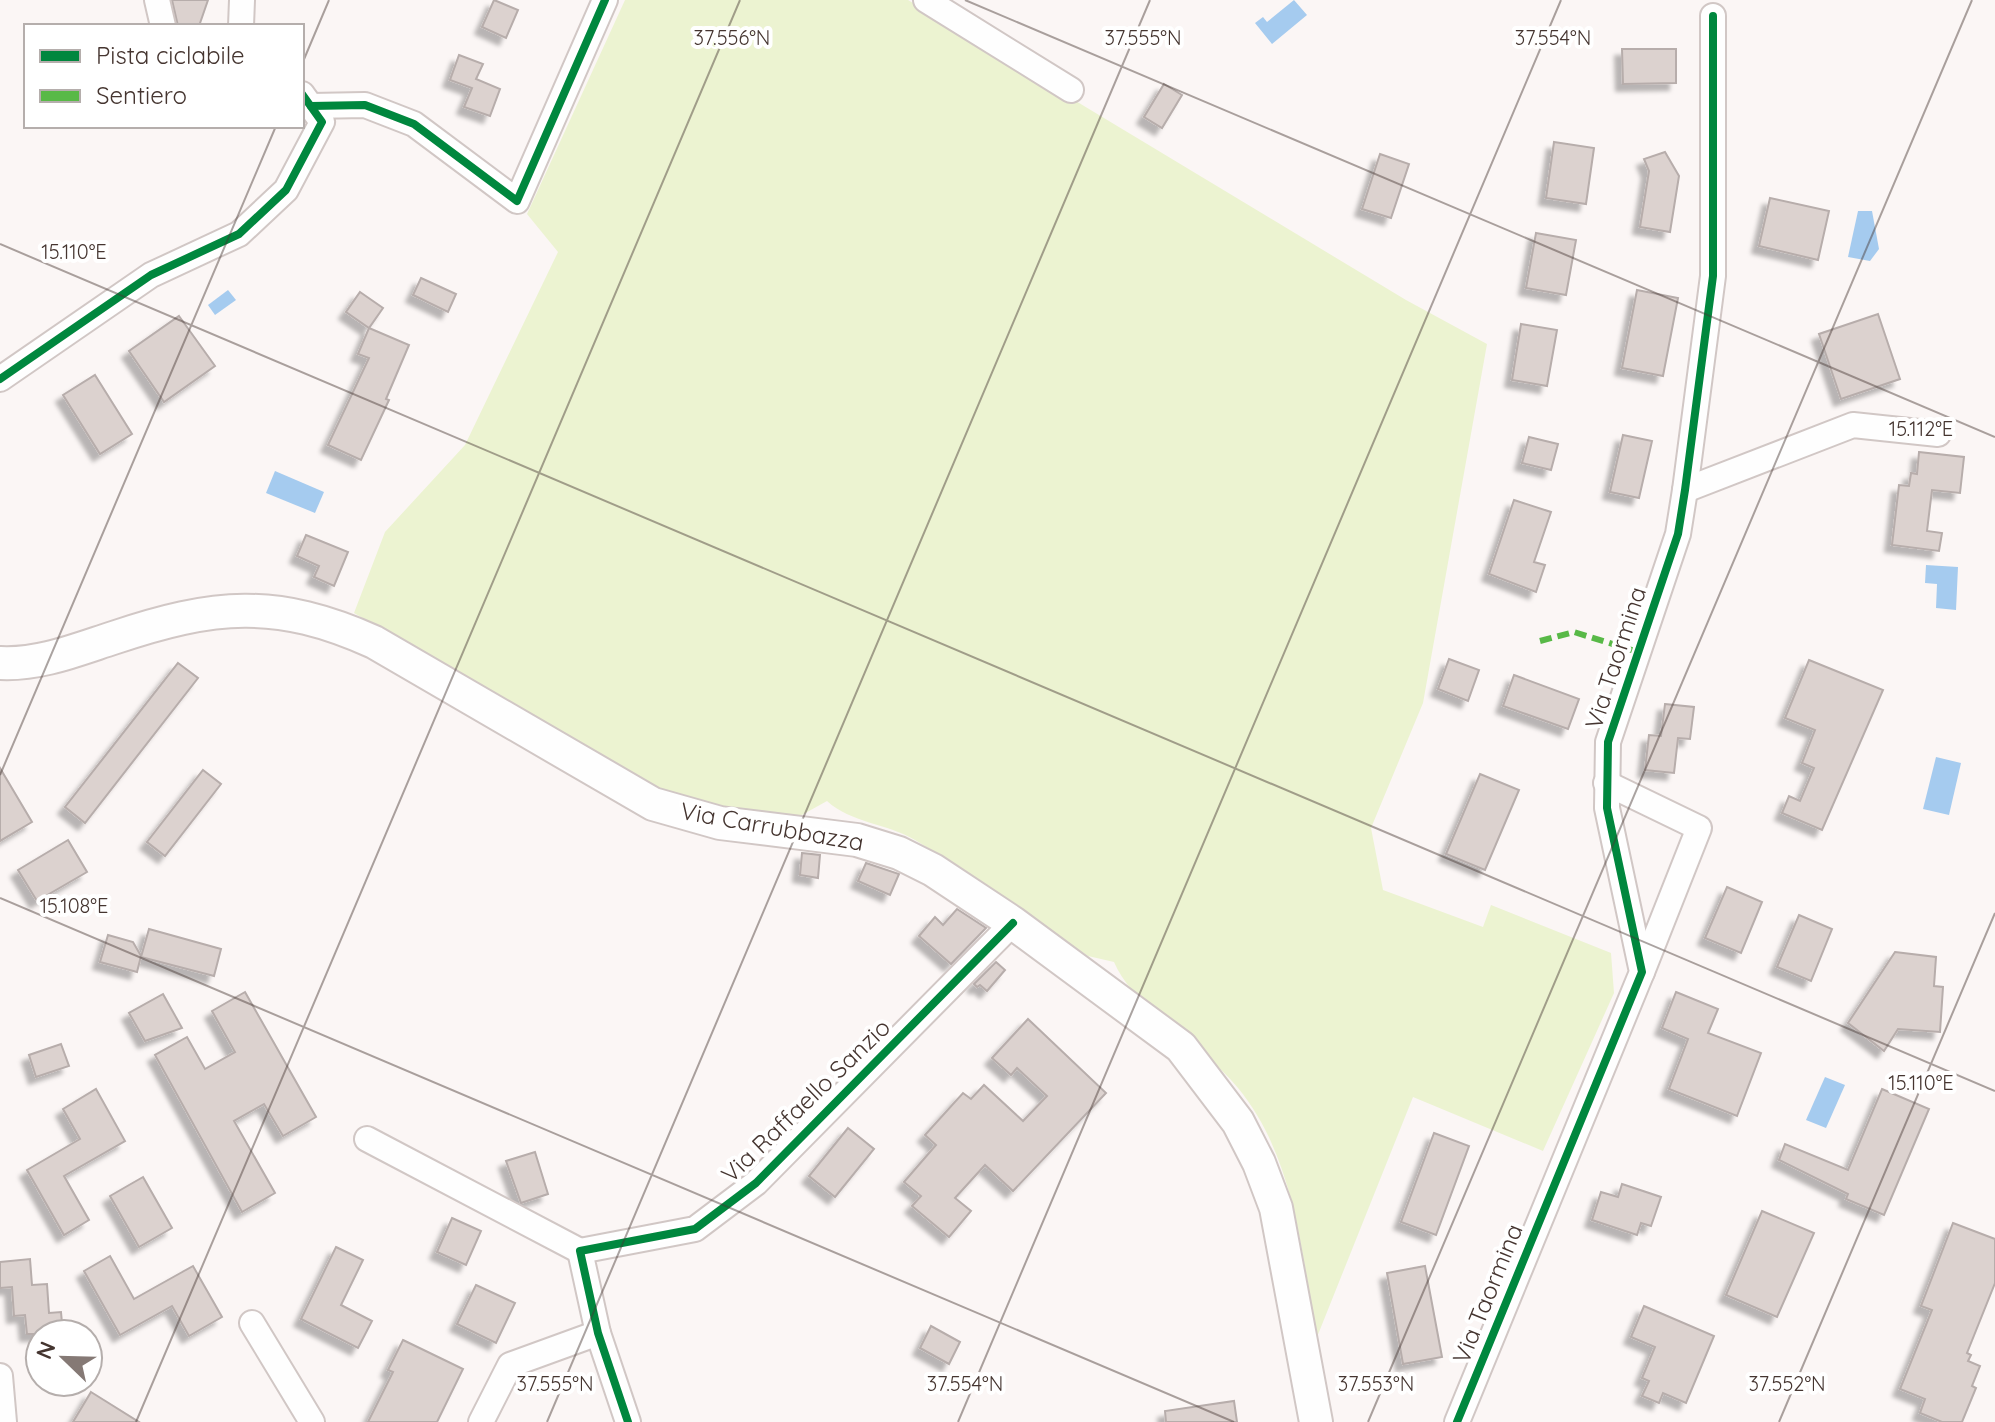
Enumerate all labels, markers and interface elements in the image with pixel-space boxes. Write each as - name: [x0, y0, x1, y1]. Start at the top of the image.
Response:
- legend: [24, 24, 304, 128]
- text: 37.556°N: [694, 25, 770, 50]
- text: 37.555°N: [1104, 25, 1182, 50]
- text: 37.554°N: [1515, 25, 1591, 50]
- text: Pista ciclabile: [96, 40, 245, 70]
- text: Sentiero: [96, 80, 187, 110]
- text: 15.110°E: [41, 239, 107, 264]
- text: 15.112°E: [1889, 416, 1953, 441]
- street label: Via Taormina: [1578, 583, 1652, 733]
- street label: Via Carrubbazza: [678, 795, 866, 857]
- text: 15.108°E: [40, 893, 108, 918]
- street label: Via Raffaello Sanzio: [715, 1012, 896, 1189]
- text: 15.110°E: [1888, 1070, 1954, 1095]
- street label: Via Taormina: [1445, 1219, 1529, 1368]
- north arrow: [24, 1318, 104, 1398]
- text: N: [30, 1337, 62, 1363]
- text: 37.555°N: [516, 1371, 594, 1396]
- text: 37.554°N: [927, 1371, 1003, 1396]
- text: 37.553°N: [1338, 1371, 1414, 1396]
- text: 37.552°N: [1748, 1371, 1826, 1396]

